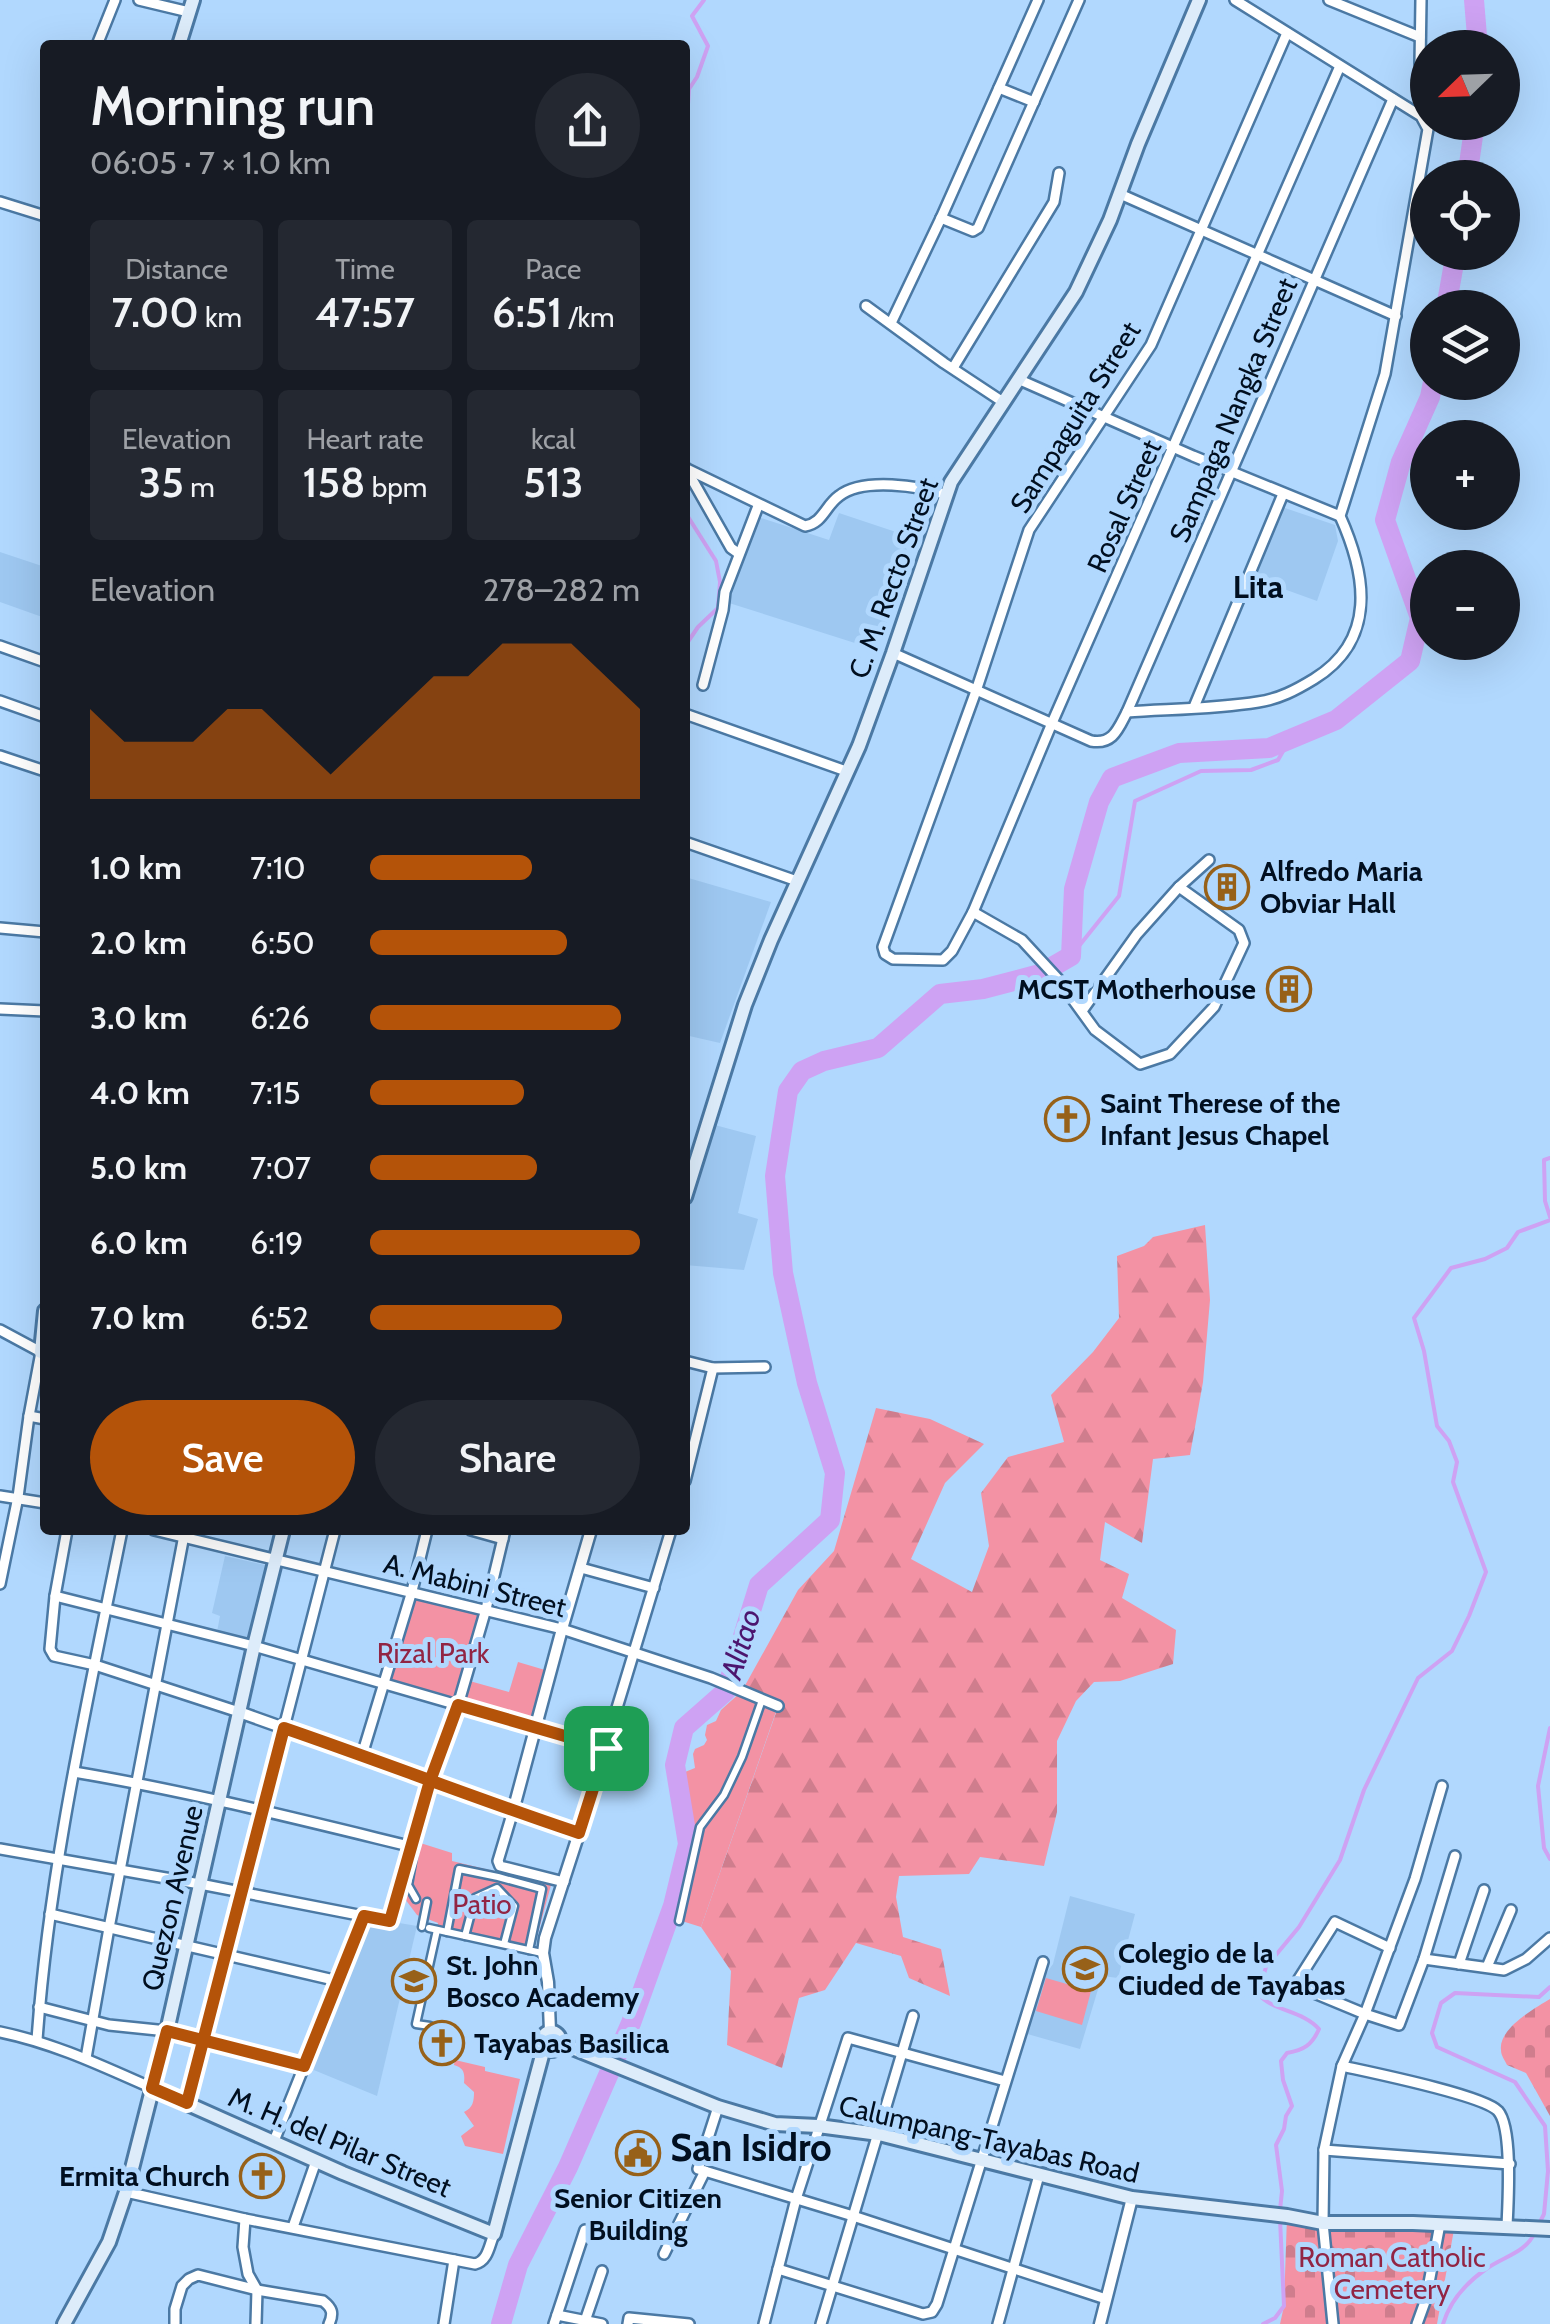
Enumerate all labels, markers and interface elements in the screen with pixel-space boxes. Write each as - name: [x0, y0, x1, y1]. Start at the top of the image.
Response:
- north arrow: [1410, 30, 1520, 140]
- map controls: [1410, 30, 1520, 660]
- text: Morning run: [90, 72, 375, 139]
- button: share: [535, 73, 640, 178]
- text: 06:05 · 7 × 1.0 km: [90, 143, 331, 182]
- button: locate: [1410, 160, 1520, 270]
- text: Distance: [125, 252, 228, 286]
- text: Time: [335, 252, 395, 286]
- text: Pace: [525, 252, 581, 286]
- street label: Sampaga Nangka Street: [1162, 273, 1304, 547]
- text: 7.00: [111, 286, 199, 338]
- text: 47:57: [315, 286, 415, 338]
- text: 6:51: [492, 286, 562, 338]
- button: layers: [1410, 290, 1520, 400]
- text: km: [199, 300, 242, 334]
- text: /km: [562, 300, 615, 334]
- street label: Sampaguita Street: [1003, 315, 1147, 519]
- button: +: [1410, 420, 1520, 530]
- text: Elevation: [122, 422, 231, 456]
- text: Heart rate: [306, 422, 424, 456]
- text: kcal: [531, 422, 576, 456]
- street label: Rosal Street: [1080, 434, 1168, 578]
- text: 35: [139, 456, 184, 508]
- text: 158: [303, 456, 365, 508]
- text: 513: [523, 456, 583, 508]
- text: m: [184, 470, 215, 504]
- text: bpm: [365, 470, 427, 504]
- street label: C. M. Recto Street: [841, 473, 945, 683]
- button: −: [1410, 550, 1520, 660]
- district label: Lita: [1233, 567, 1283, 606]
- text: Elevation: [90, 570, 215, 609]
- text: 278–282 m: [483, 570, 640, 609]
- text: 1.0 km: [90, 848, 182, 887]
- text: 7:10: [250, 848, 306, 887]
- place label: Alfredo Maria Obviar Hall: [1260, 854, 1423, 920]
- building icon: Alfredo Maria Obviar Hall: [1204, 864, 1250, 910]
- text: 2.0 km: [90, 923, 187, 962]
- text: 6:50: [250, 923, 314, 962]
- building icon: MCST Motherhouse: [1266, 966, 1312, 1012]
- place label: MCST Motherhouse: [1017, 972, 1256, 1006]
- text: 3.0 km: [90, 998, 187, 1037]
- text: 6:26: [250, 998, 310, 1037]
- text: 4.0 km: [90, 1073, 190, 1112]
- text: 7:15: [250, 1073, 301, 1112]
- place label: Saint Therese of the Infant Jesus Chapel: [1100, 1086, 1340, 1152]
- church icon: Saint Therese of the Infant Jesus Chapel: [1044, 1096, 1090, 1142]
- text: 5.0 km: [90, 1148, 187, 1187]
- text: 7:07: [250, 1148, 311, 1187]
- text: 6.0 km: [90, 1223, 188, 1262]
- text: 6:19: [250, 1223, 303, 1262]
- text: 7.0 km: [90, 1298, 185, 1337]
- text: 6:52: [250, 1298, 309, 1337]
- button: Save: [90, 1400, 355, 1515]
- button: Share: [375, 1400, 640, 1515]
- street label: A. Mabini Street: [380, 1546, 570, 1624]
- water label: Alitao: [712, 1605, 769, 1685]
- park label: Rizal Park: [377, 1636, 490, 1670]
- pin: [564, 1706, 649, 1791]
- icon: arrive: [579, 1721, 634, 1776]
- street label: Quezon Avenue: [134, 1802, 210, 1994]
- park label: Patio: [452, 1887, 512, 1921]
- place label: Colegio de la Ciuded de Tayabas: [1118, 1936, 1345, 2002]
- school or university icon: Colegio de la Ciuded de Tayabas: [1062, 1946, 1108, 1992]
- place label: St. John Bosco Academy: [446, 1948, 639, 2014]
- school or university icon: St. John Bosco Academy: [391, 1958, 437, 2004]
- church icon: Tayabas Basilica: [419, 2020, 465, 2066]
- place label: Tayabas Basilica: [474, 2026, 669, 2060]
- street label: M. H. del Pilar Street: [224, 2080, 456, 2204]
- street label: Calumpang-Tayabas Road: [836, 2088, 1142, 2190]
- district label: San Isidro: [670, 2124, 832, 2171]
- public building icon: Senior Citizen Building: [615, 2130, 661, 2176]
- church icon: Ermita Church: [239, 2153, 285, 2199]
- place label: Ermita Church: [59, 2159, 230, 2193]
- place label: Senior Citizen Building: [554, 2181, 722, 2247]
- park label: Roman Catholic Cemetery: [1298, 2240, 1486, 2306]

